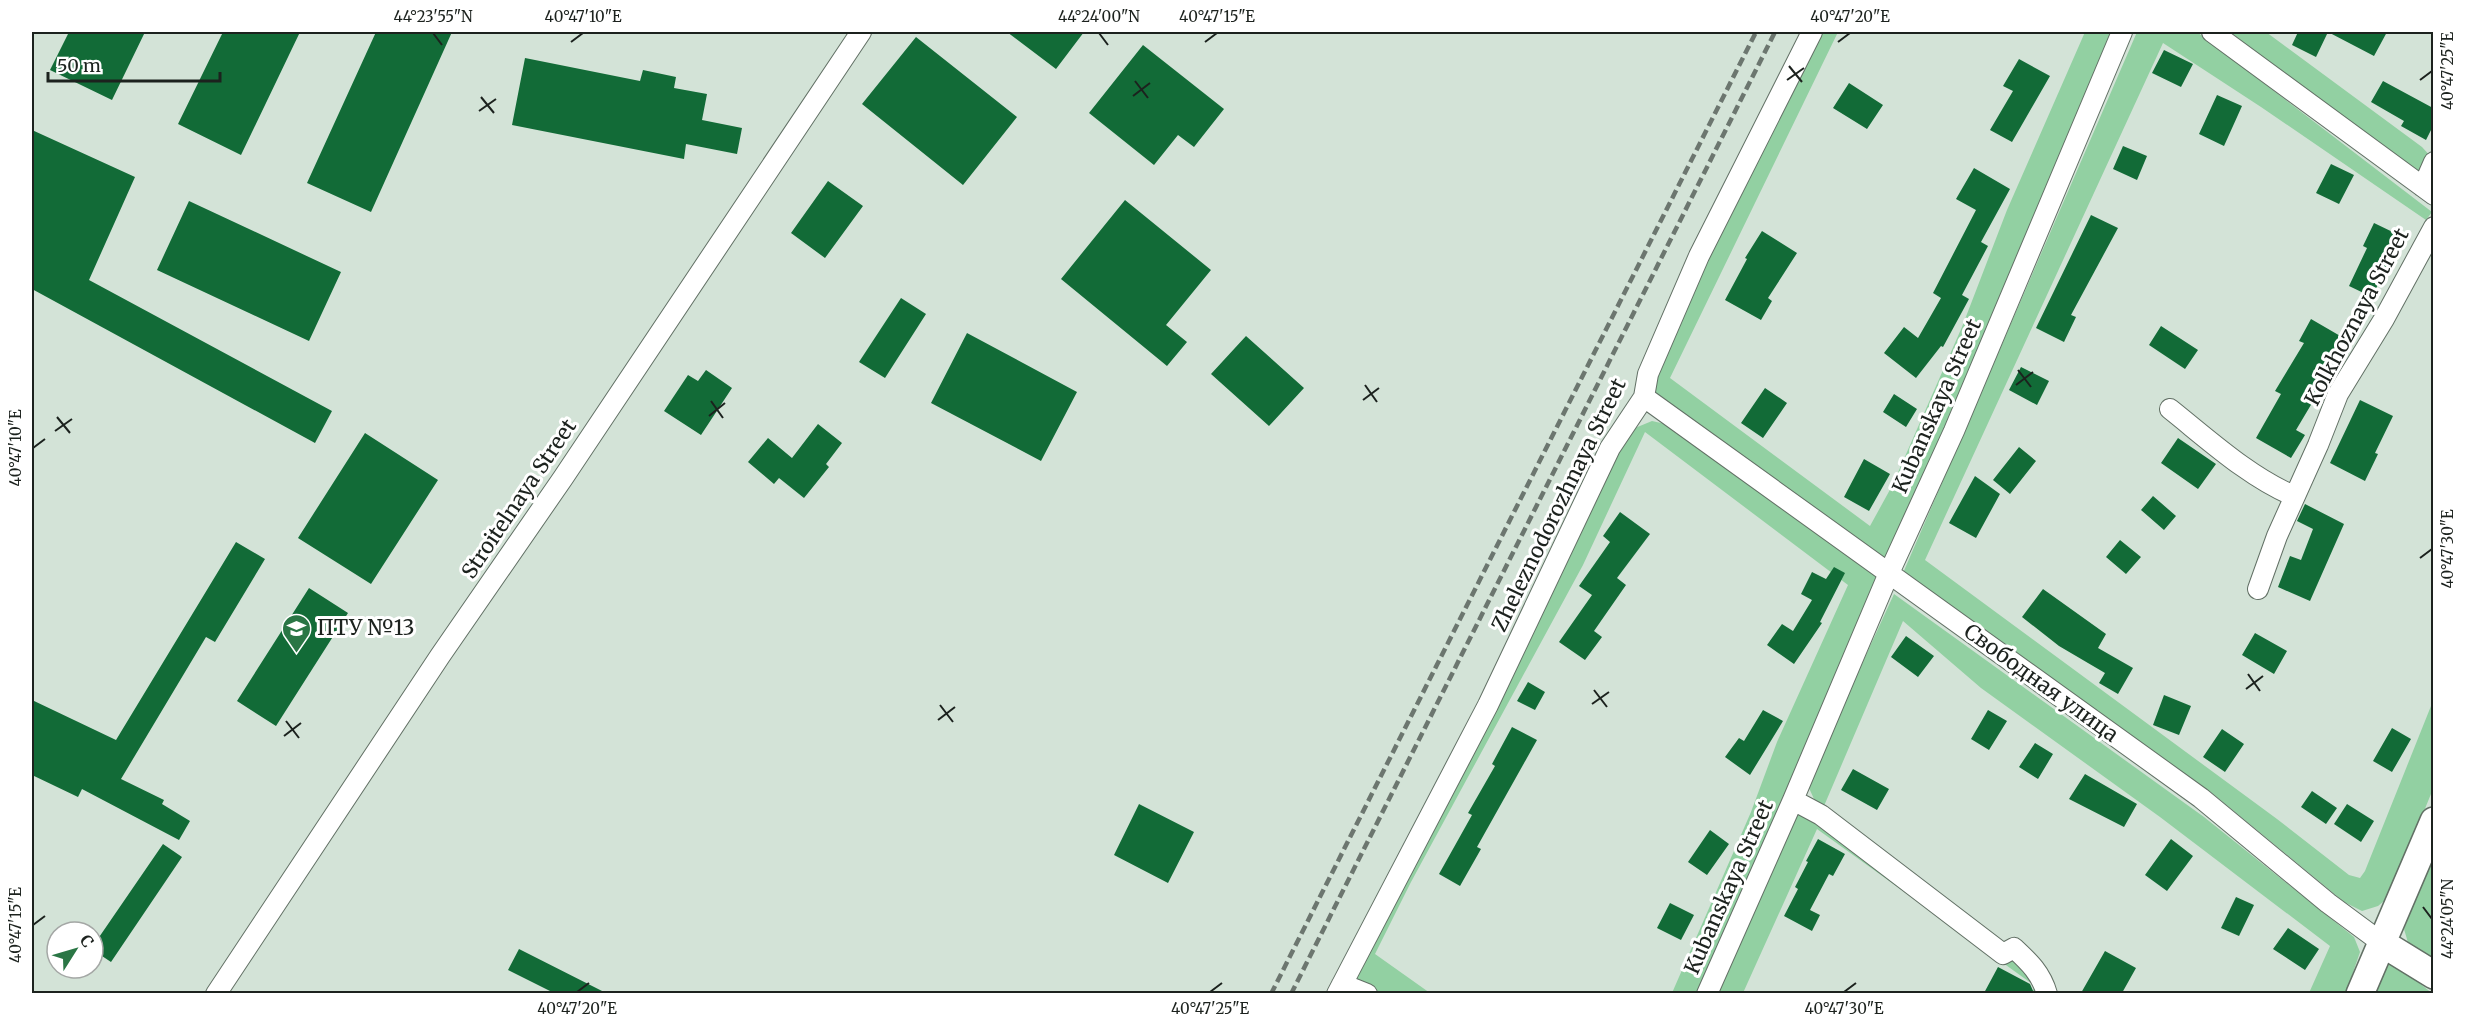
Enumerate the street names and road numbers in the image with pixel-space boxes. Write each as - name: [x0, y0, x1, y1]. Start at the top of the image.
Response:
- street label: Kolkhoznaya Street: [2298, 223, 2415, 410]
- street label: Kubanskaya Street: [1886, 315, 1987, 497]
- street label: Zheleznodorozhnaya Street: [1485, 374, 1632, 636]
- street label: Stroitelnaya Street: [455, 414, 582, 584]
- street label: Свободная улица: [1959, 617, 2124, 748]
- street label: Kubanskaya Street: [1678, 796, 1779, 978]

